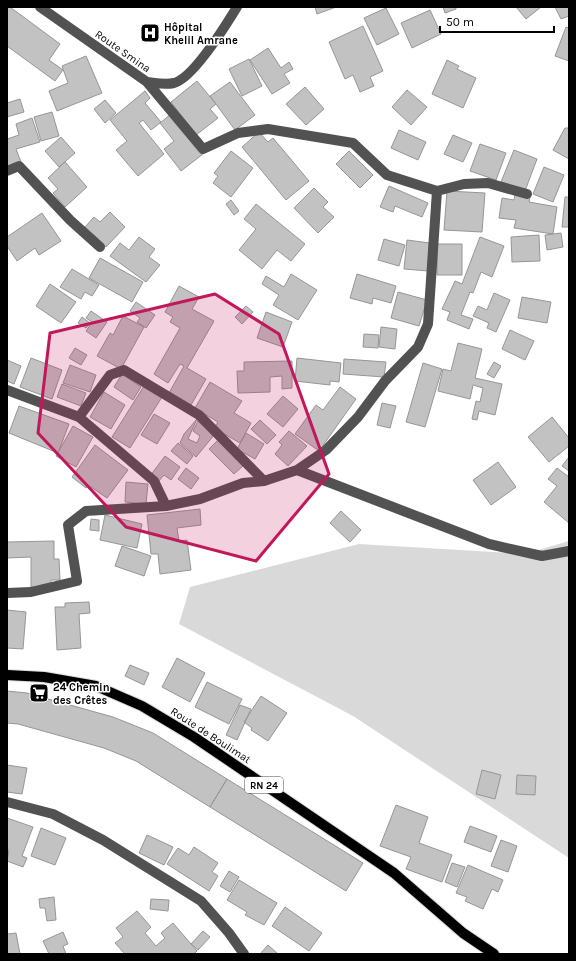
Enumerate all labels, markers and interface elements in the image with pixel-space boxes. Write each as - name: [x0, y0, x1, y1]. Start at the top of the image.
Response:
- scale bar: [440, 8, 554, 34]
- text: 50 m: [446, 15, 474, 29]
- place label: Hôpital Khelil Amrane: [164, 21, 238, 47]
- hospital icon: Hôpital Khelil Amrane: [139, 22, 161, 44]
- street label: Route Smina: [92, 28, 153, 75]
- place label: 24 Chemin des Crêtes: [53, 681, 110, 707]
- supermarket icon: 24 Chemin des Crêtes: [28, 682, 50, 704]
- street label: Route de Boulimat: [168, 705, 253, 766]
- road number: RN 24: [245, 777, 283, 793]

